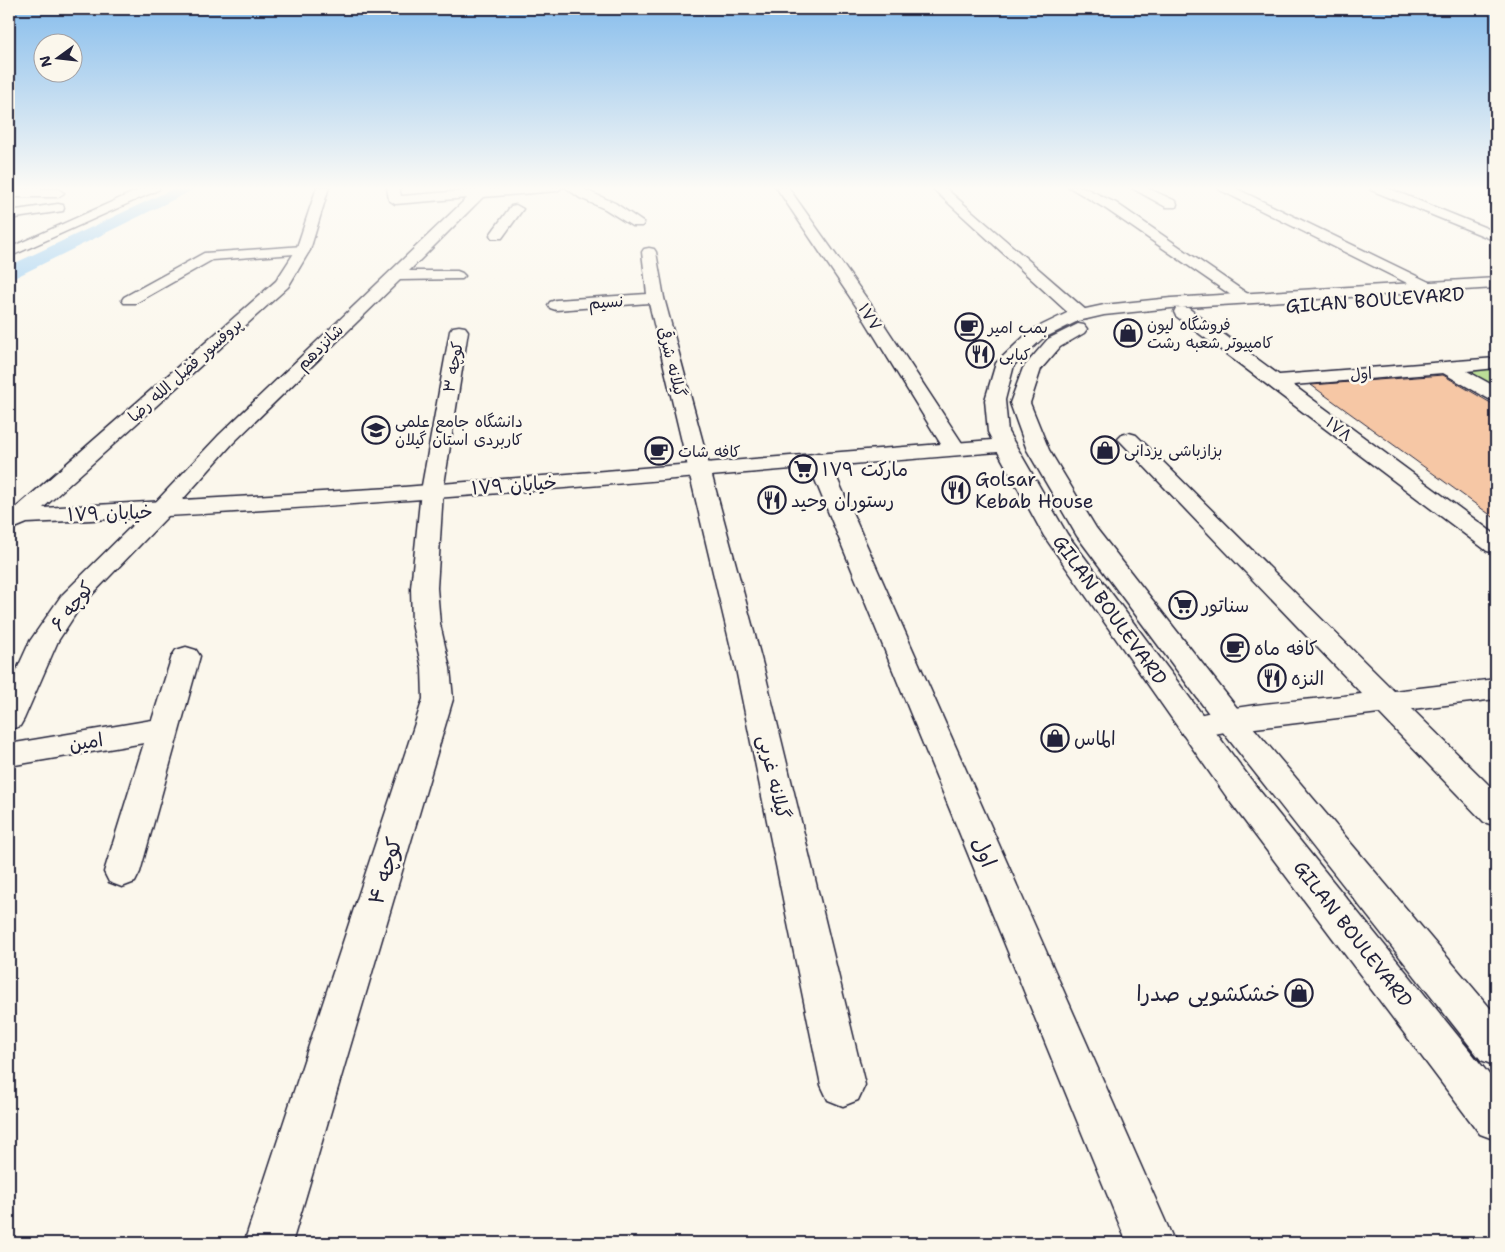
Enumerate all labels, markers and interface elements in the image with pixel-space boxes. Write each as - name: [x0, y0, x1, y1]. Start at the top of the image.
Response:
- north arrow: [32, 32, 82, 82]
- text: N: [35, 54, 56, 69]
- street label: GILAN BOULEVARD: [1285, 281, 1465, 319]
- street label: نسیم: [588, 290, 624, 316]
- street label: ۱۷۷: [853, 299, 887, 335]
- cafe icon: بمب امیر: [954, 312, 984, 342]
- street label: پروفسور فضل الله رضا: [124, 313, 246, 427]
- place label: فروشگاه لیون کامپیوتر شعبه رشت: [1147, 314, 1273, 353]
- place label: بمب امیر: [986, 317, 1048, 338]
- shop icon: فروشگاه لیون کامپیوتر شعبه رشت: [1113, 318, 1143, 348]
- street label: شانزدهم: [292, 319, 349, 376]
- street label: گیلانه شرقی: [653, 325, 691, 400]
- restaurant icon: کبابی: [965, 339, 995, 369]
- street label: کوچه ۳: [438, 340, 468, 394]
- place label: کبابی: [999, 344, 1031, 365]
- street label: اول: [1349, 363, 1373, 385]
- place label: دانشگاه جامع علمی کاربردی استان گیلان: [395, 411, 523, 450]
- street label: ۱۷۸: [1321, 412, 1357, 446]
- school or university icon: دانشگاه جامع علمی کاربردی استان گیلان: [361, 415, 391, 445]
- shop icon: بزازباشی یزدانی: [1090, 435, 1120, 465]
- cafe icon: کافه شات: [644, 436, 674, 466]
- place label: بزازباشی یزدانی: [1124, 440, 1222, 461]
- place label: کافه شات: [678, 441, 741, 462]
- supermarket icon: ۱۷۹ مارکت: [788, 454, 818, 484]
- place label: ۱۷۹ مارکت: [822, 457, 908, 482]
- place label: Golsar Kebab House: [975, 467, 1094, 514]
- street label: خیابان ۱۷۹: [470, 470, 558, 500]
- restaurant icon: Golsar Kebab House: [941, 475, 971, 505]
- restaurant icon: رستوران وحید: [757, 485, 787, 515]
- place label: رستوران وحید: [791, 488, 894, 513]
- street label: خیابان ۱۷۹: [67, 499, 153, 527]
- street label: GILAN BOULEVARD: [1047, 530, 1173, 690]
- street label: کوچه ۶: [45, 576, 99, 636]
- supermarket icon: سناتور: [1168, 590, 1198, 620]
- place label: سناتور: [1200, 593, 1249, 618]
- cafe icon: کافه ماه: [1220, 633, 1250, 663]
- place label: کافه ماه: [1254, 636, 1318, 661]
- restaurant icon: النزه: [1257, 663, 1287, 693]
- place label: النزه: [1291, 666, 1324, 691]
- shop icon: الماس: [1040, 723, 1070, 753]
- place label: الماس: [1074, 726, 1116, 751]
- street label: امین: [67, 727, 105, 757]
- street label: گیلانه غربی: [752, 733, 796, 821]
- street label: اول: [965, 832, 1003, 872]
- street label: کوچه ۴: [361, 834, 409, 908]
- street label: GILAN BOULEVARD: [1288, 856, 1418, 1012]
- shop icon: خشکشویی صدرا: [1284, 978, 1314, 1008]
- place label: خشکشویی صدرا: [1136, 979, 1280, 1008]

